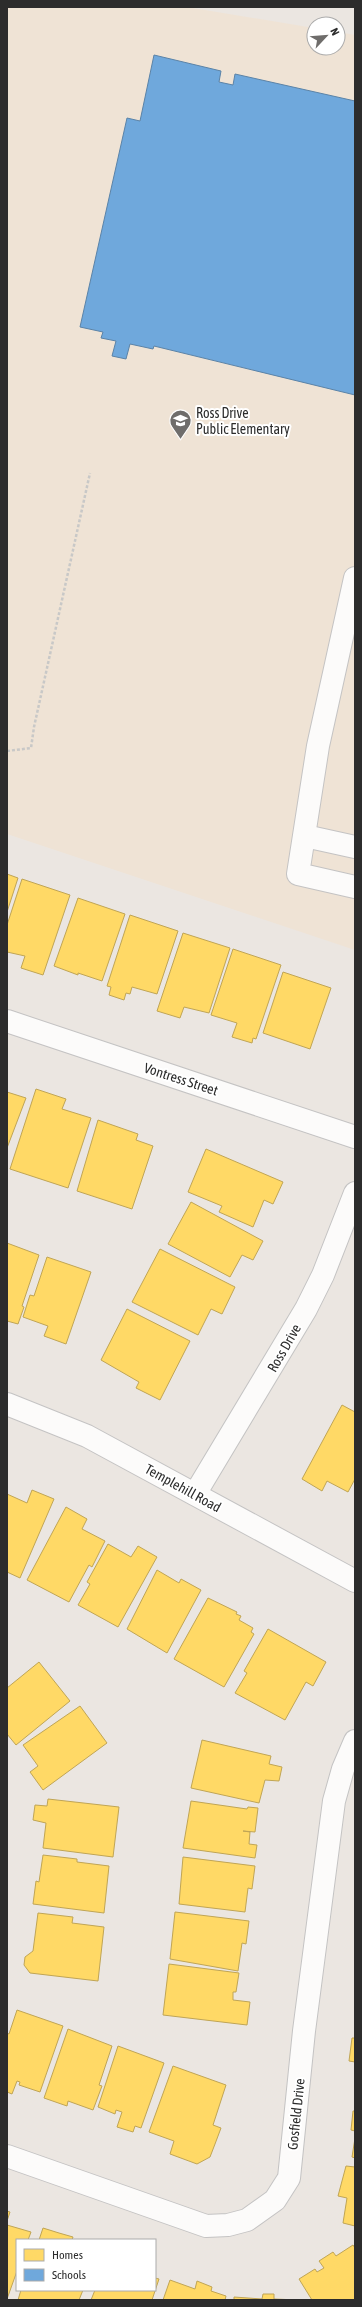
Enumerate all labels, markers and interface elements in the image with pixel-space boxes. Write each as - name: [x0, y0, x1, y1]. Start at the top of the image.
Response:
- north arrow: [306, 16, 346, 56]
- text: N: [328, 26, 342, 37]
- place label: Ross Drive Public Elementary: [196, 405, 290, 437]
- school or university icon: Ross Drive Public Elementary: [168, 408, 194, 441]
- street label: Vontress Street: [142, 1060, 220, 1098]
- street label: Ross Drive: [264, 1321, 304, 1375]
- street label: Templehill Road: [142, 1461, 224, 1515]
- street label: Gosfield Drive: [284, 2078, 308, 2150]
- legend: [16, 2239, 156, 2291]
- text: Homes: [52, 2248, 83, 2262]
- text: Schools: [52, 2268, 86, 2282]

